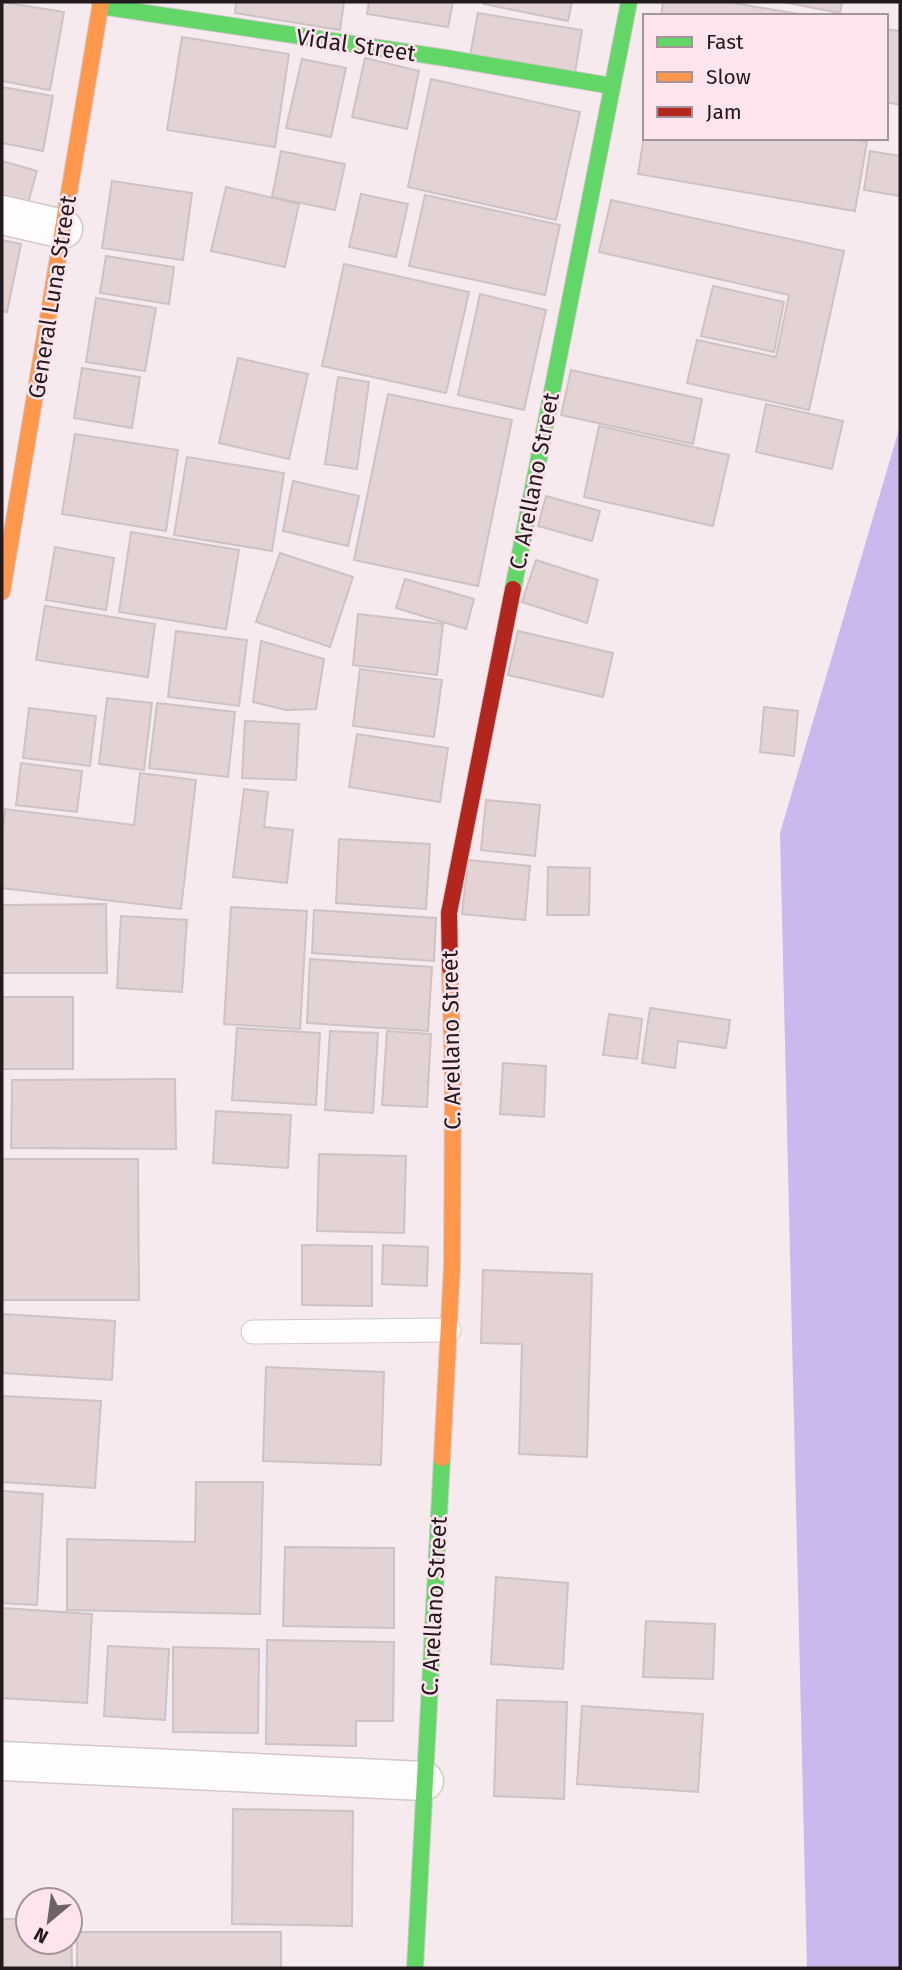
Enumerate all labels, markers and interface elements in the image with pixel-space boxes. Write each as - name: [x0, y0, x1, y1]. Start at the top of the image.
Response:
- legend: [643, 14, 888, 140]
- street label: Vidal Street: [294, 23, 418, 67]
- text: Fast: [706, 29, 744, 55]
- text: Slow: [706, 64, 751, 90]
- text: Jam: [706, 99, 742, 125]
- street label: General Luna Street: [22, 193, 82, 401]
- street label: C. Arellano Street: [503, 389, 565, 572]
- street label: C. Arellano Street: [435, 949, 467, 1130]
- street label: C. Arellano Street: [415, 1515, 453, 1696]
- north arrow: [14, 1886, 84, 1956]
- text: N: [30, 1922, 52, 1949]

